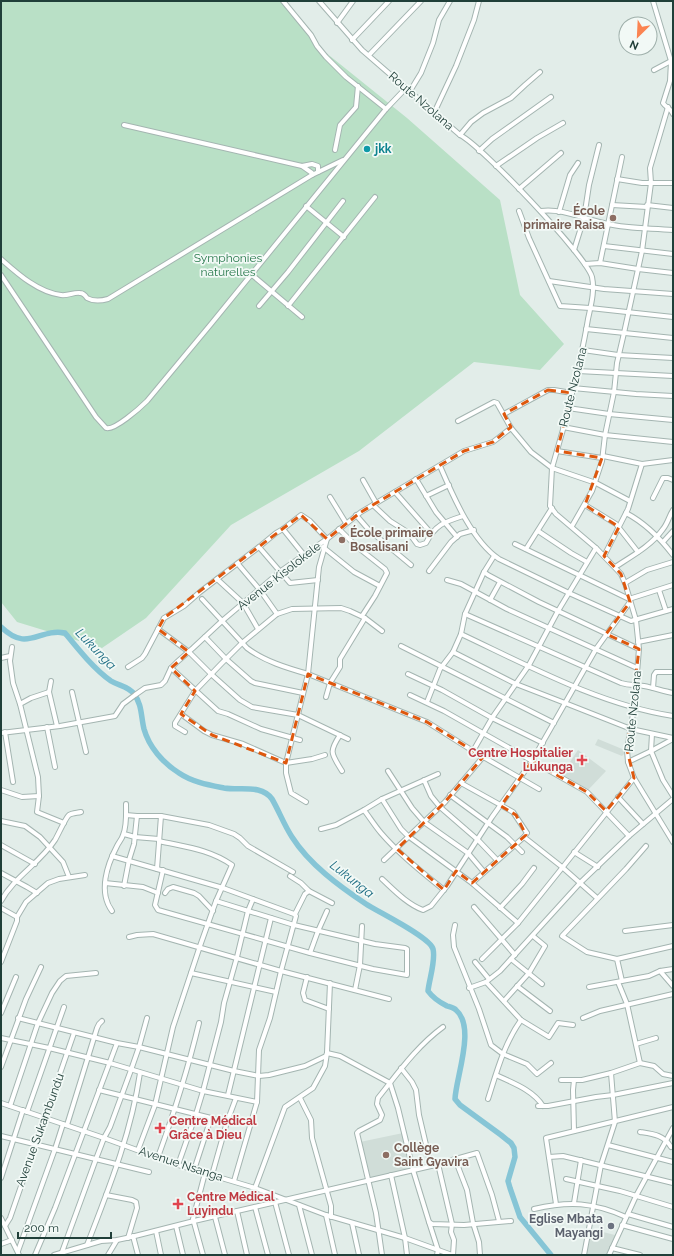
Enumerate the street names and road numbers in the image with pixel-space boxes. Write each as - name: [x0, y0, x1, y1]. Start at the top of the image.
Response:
- street label: Route Nzolana: [386, 69, 456, 133]
- street label: Route Nzolana: [556, 346, 590, 428]
- street label: Avenue Kisolokele: [234, 539, 324, 613]
- street label: Route Nzolana: [622, 670, 644, 752]
- street label: Avenue Sukambundu: [13, 1071, 67, 1189]
- street label: Avenue Nsanga: [137, 1144, 225, 1184]

